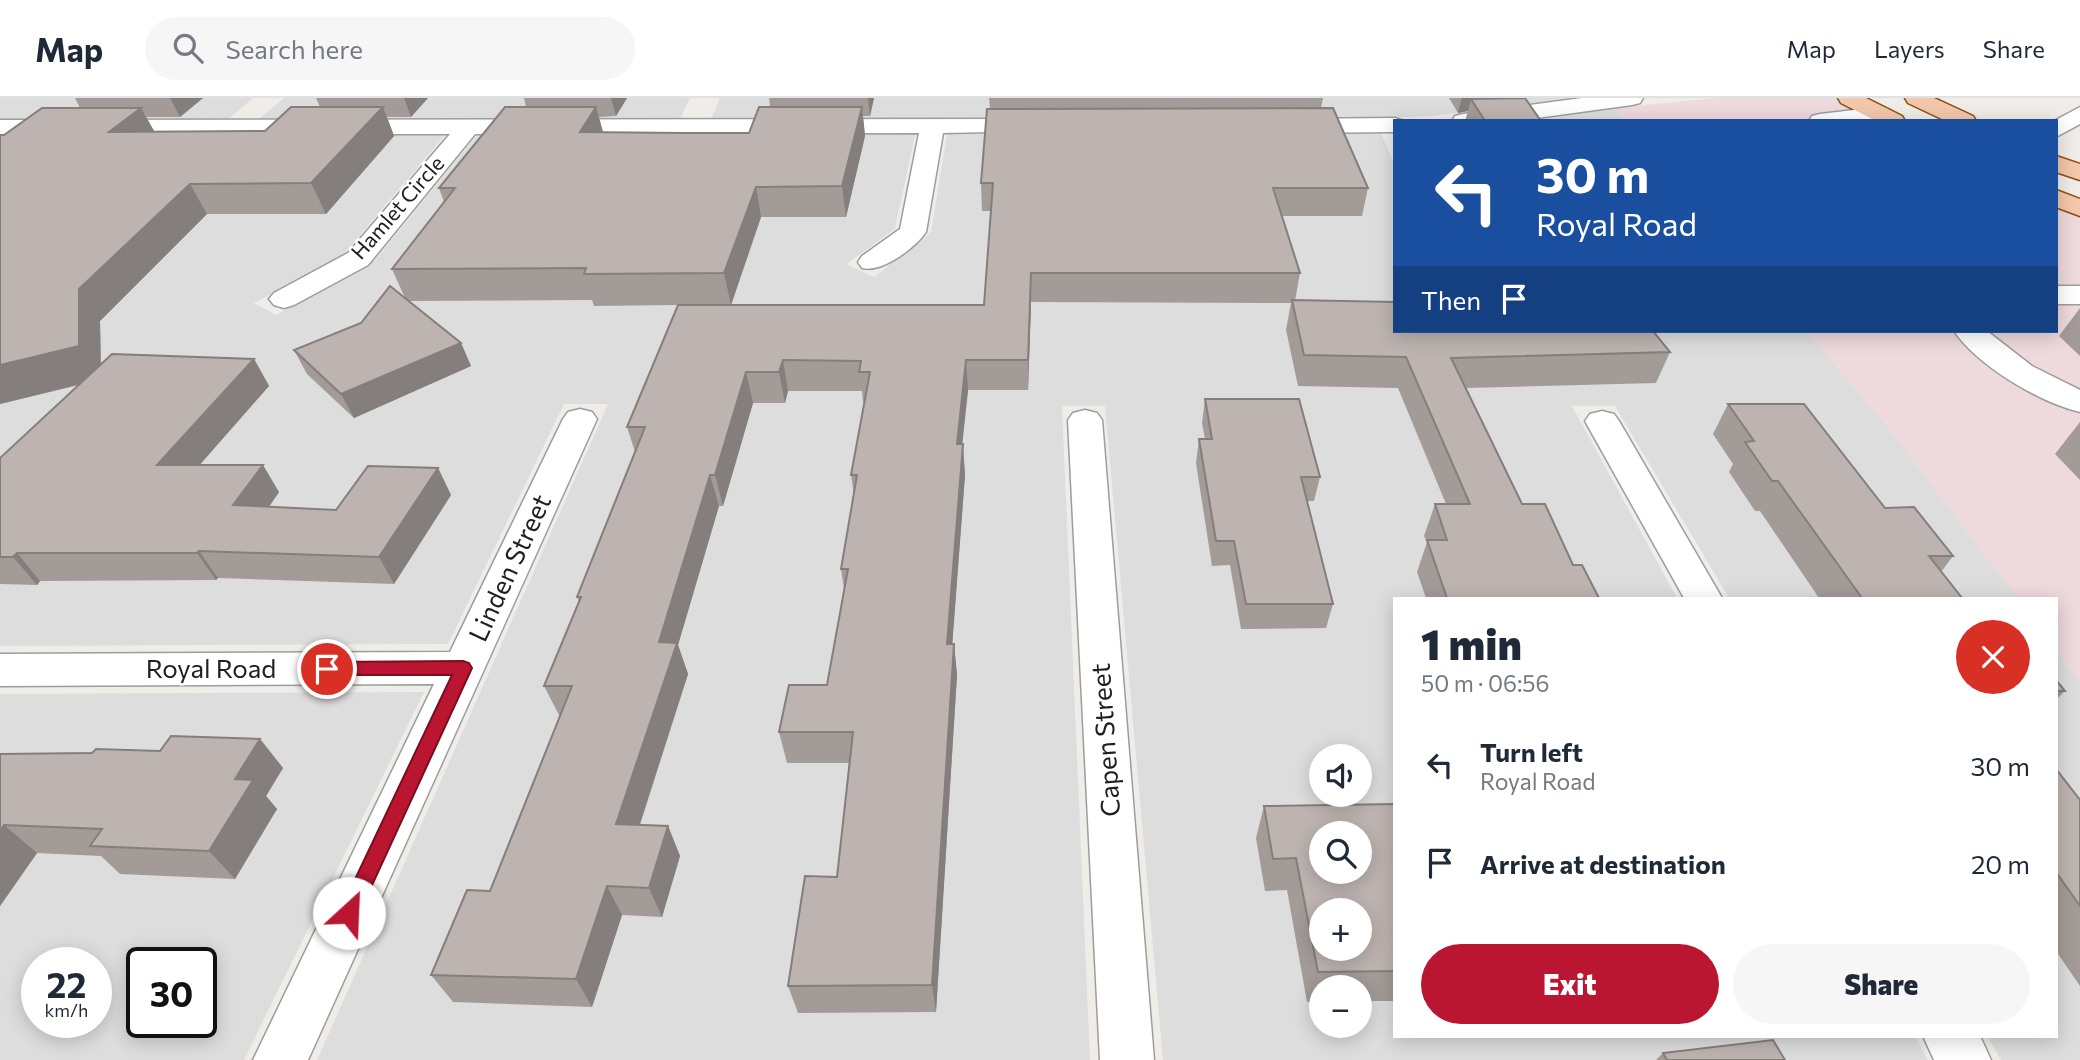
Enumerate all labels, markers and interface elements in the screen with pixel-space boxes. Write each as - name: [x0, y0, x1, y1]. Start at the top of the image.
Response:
- search box: [145, 17, 635, 80]
- text: Map: [35, 28, 103, 69]
- icon: search: [169, 29, 207, 67]
- text: Search here: [225, 33, 363, 64]
- text: Map: [1787, 34, 1836, 63]
- text: Layers: [1874, 34, 1945, 63]
- text: Share: [1983, 34, 2045, 63]
- text: 30 m: [1536, 143, 1649, 203]
- icon: left: [1421, 147, 1512, 238]
- street label: Hamlet Circle: [345, 150, 448, 264]
- text: Royal Road: [1536, 203, 1697, 243]
- icon: arrive: [1495, 280, 1533, 318]
- text: Then: [1421, 284, 1481, 315]
- street label: Linden Street: [461, 489, 556, 646]
- text: 1 min: [1421, 617, 1522, 669]
- button: close: [1956, 620, 2030, 694]
- pin: [297, 639, 357, 699]
- icon: arrive: [308, 650, 346, 688]
- street label: Royal Road: [146, 652, 276, 683]
- street label: Capen Street: [1084, 662, 1125, 818]
- text: 50 m · 06:56: [1421, 669, 1550, 697]
- text: Turn left: [1480, 736, 1583, 767]
- map controls: [1309, 744, 1372, 1038]
- button: sound: [1309, 744, 1372, 807]
- icon: left: [1421, 746, 1459, 784]
- text: 30 m: [1971, 750, 2030, 781]
- text: Royal Road: [1480, 767, 1596, 795]
- button: search: [1309, 821, 1372, 884]
- icon: arrive: [1421, 844, 1459, 882]
- text: Arrive at destination: [1480, 848, 1726, 879]
- text: 20 m: [1971, 848, 2030, 879]
- position arrow: [312, 876, 386, 950]
- button: +: [1309, 898, 1372, 961]
- button: Exit: [1421, 944, 1719, 1024]
- button: Share: [1733, 944, 2030, 1024]
- speed limit sign: 30: [126, 947, 217, 1038]
- text: 22: [47, 962, 86, 1005]
- button: −: [1309, 975, 1372, 1038]
- text: km/h: [45, 999, 88, 1021]

